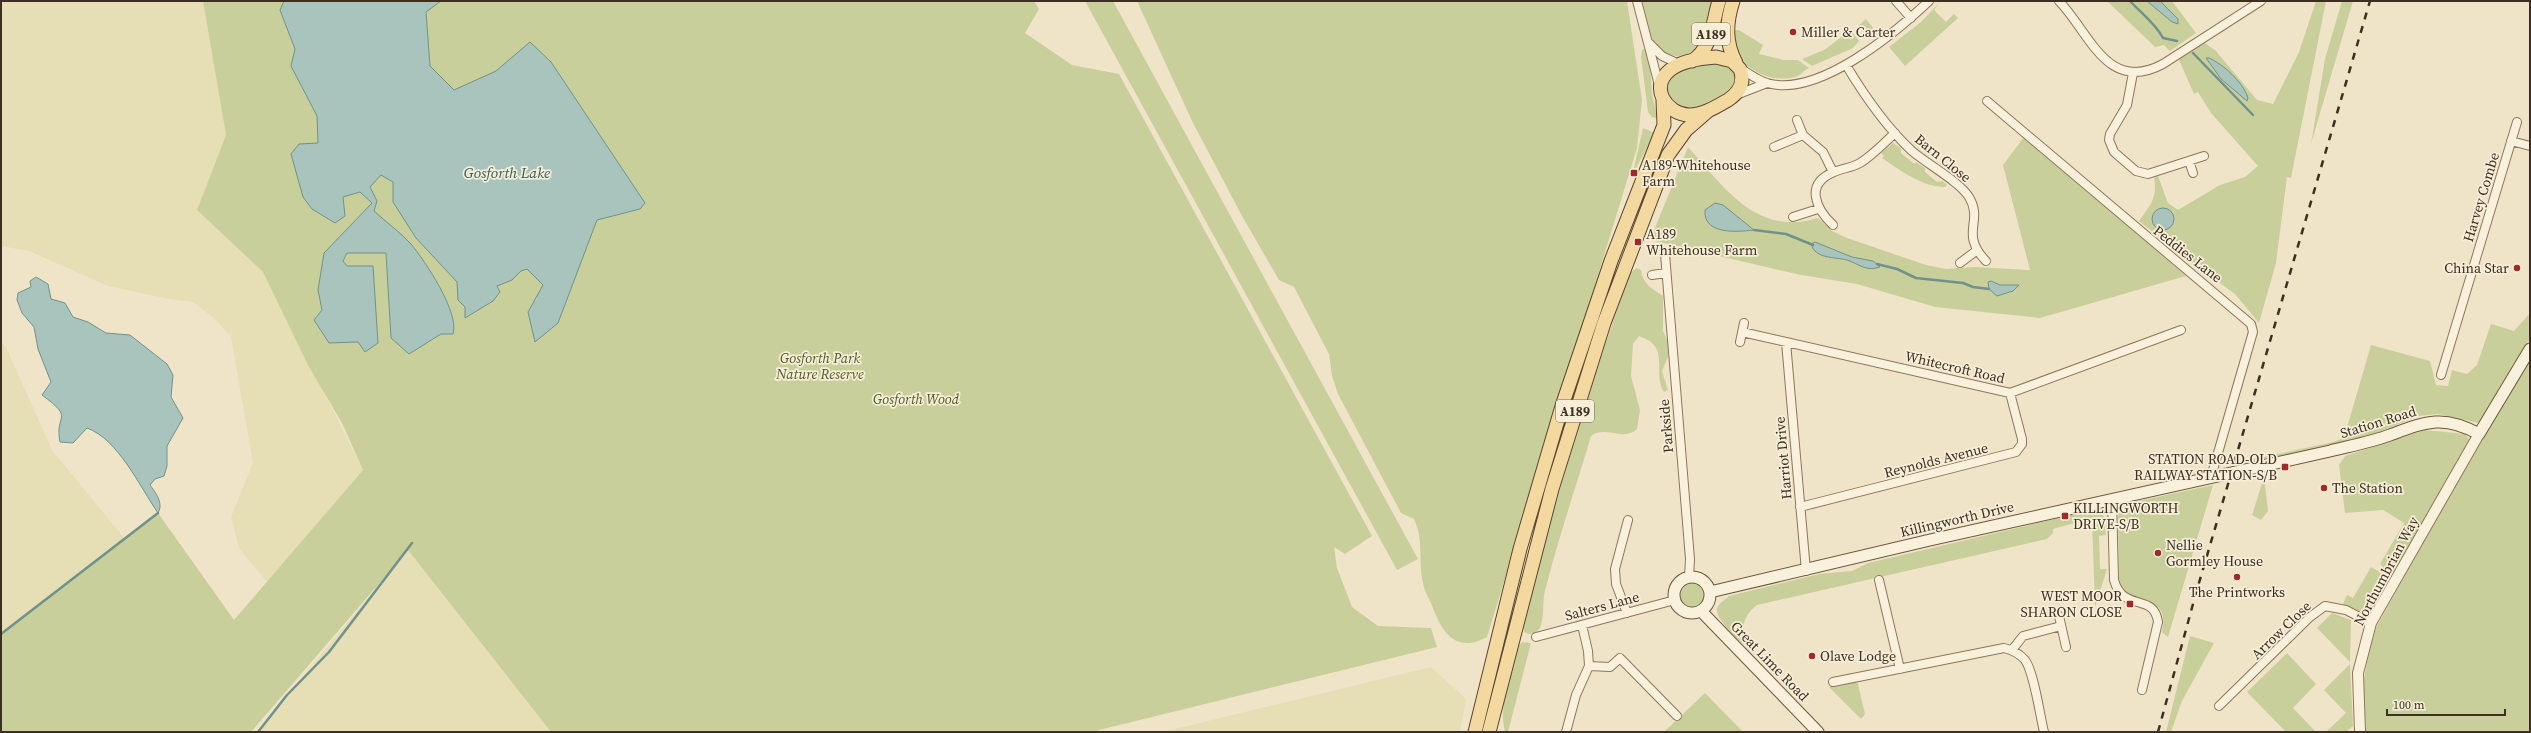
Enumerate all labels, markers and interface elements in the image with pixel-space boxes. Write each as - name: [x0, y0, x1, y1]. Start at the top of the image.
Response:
- place label: Miller & Carter: [1801, 22, 1896, 42]
- road number: A189: [1692, 23, 1730, 45]
- marker: Miller & Carter: [1788, 27, 1798, 37]
- street label: Barn Close: [1910, 129, 1976, 187]
- street label: Harvey Combe: [2458, 150, 2504, 244]
- place label: A189-Whitehouse Farm: [1642, 155, 1751, 191]
- water label: Gosforth Lake: [464, 162, 550, 183]
- marker: A189-Whitehouse Farm: [1629, 168, 1639, 178]
- street label: Peddies Lane: [2149, 221, 2227, 287]
- place label: A189 Whitehouse Farm: [1646, 224, 1758, 260]
- marker: A189 Whitehouse Farm: [1633, 237, 1643, 247]
- place label: China Star: [2444, 258, 2509, 278]
- marker: China Star: [2512, 263, 2522, 273]
- street label: Whitecroft Road: [1903, 346, 2007, 388]
- park label: Gosforth Park Nature Reserve: [775, 348, 864, 384]
- park label: Gosforth Wood: [873, 389, 960, 409]
- street label: Parkside: [1654, 398, 1678, 454]
- road number: A189: [1556, 400, 1594, 422]
- street label: Station Road: [2337, 401, 2419, 443]
- street label: Harriot Drive: [1769, 416, 1797, 500]
- street label: Reynolds Avenue: [1882, 437, 1990, 483]
- place label: STATION ROAD-OLD RAILWAY STATION-S/B: [2134, 449, 2277, 485]
- marker: STATION ROAD-OLD RAILWAY STATION-S/B: [2280, 462, 2290, 472]
- place label: The Station: [2332, 478, 2403, 498]
- marker: The Station: [2319, 483, 2329, 493]
- street label: Killingworth Drive: [1898, 496, 2016, 542]
- place label: KILLINGWORTH DRIVE-S/B: [2073, 498, 2179, 534]
- marker: KILLINGWORTH DRIVE-S/B: [2060, 511, 2070, 521]
- street label: Northumbrian Way: [2349, 512, 2424, 629]
- place label: Nellie Gormley House: [2166, 535, 2263, 571]
- marker: Nellie Gormley House: [2153, 548, 2163, 558]
- marker: The Printworks: [2232, 572, 2242, 582]
- place label: The Printworks: [2189, 582, 2285, 602]
- street label: Salters Lane: [1563, 586, 1641, 626]
- place label: WEST MOOR SHARON CLOSE: [2021, 586, 2122, 622]
- street label: Arrow Close: [2247, 596, 2315, 664]
- marker: WEST MOOR SHARON CLOSE: [2125, 599, 2135, 609]
- street label: Great Lime Road: [1726, 616, 1814, 706]
- place label: Olave Lodge: [1820, 646, 1896, 666]
- marker: Olave Lodge: [1807, 651, 1817, 661]
- scale bar: [2387, 691, 2505, 717]
- text: 100 m: [2393, 697, 2425, 713]

